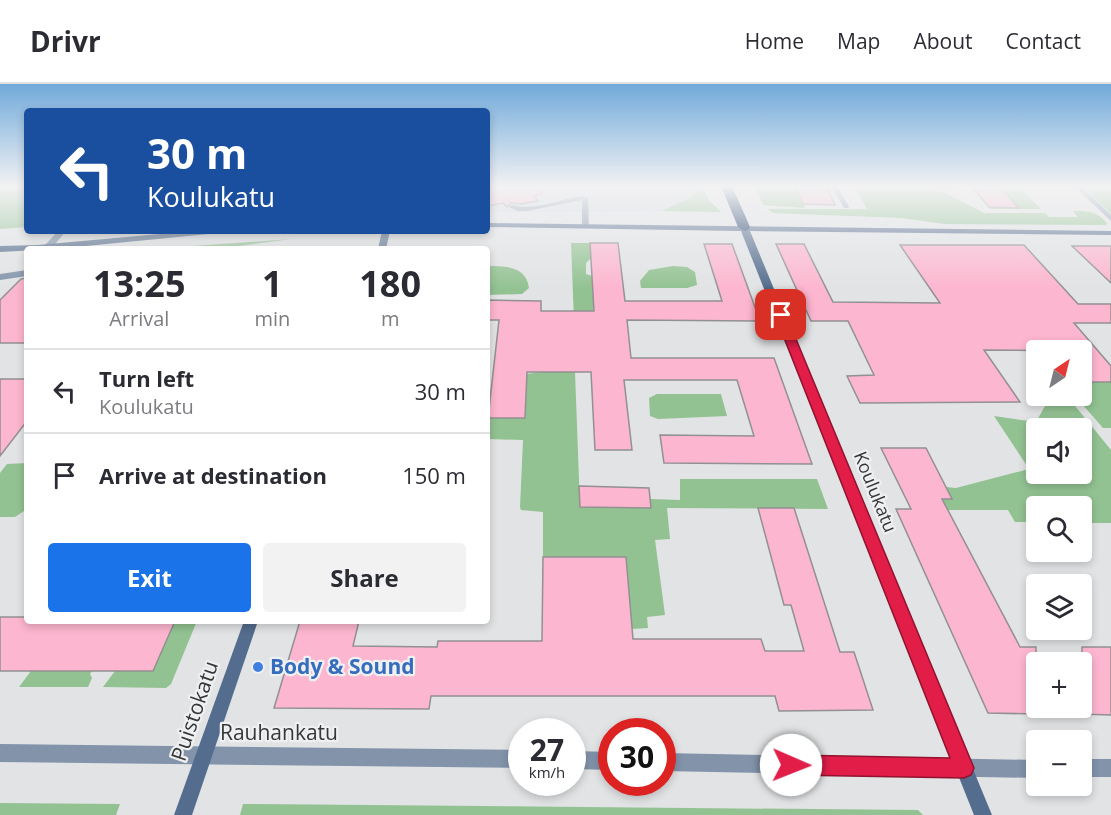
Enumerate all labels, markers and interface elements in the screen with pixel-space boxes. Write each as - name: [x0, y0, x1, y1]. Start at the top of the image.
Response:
- text: Drivr: [30, 22, 101, 60]
- text: Home: [745, 27, 804, 55]
- text: Map: [837, 27, 880, 55]
- text: About: [913, 27, 973, 55]
- text: Contact: [1006, 27, 1081, 55]
- text: 30 m: [147, 124, 247, 181]
- icon: left: [48, 132, 126, 210]
- text: Koulukatu: [147, 178, 275, 215]
- text: 13:25: [93, 259, 186, 308]
- text: 1: [262, 259, 283, 308]
- text: 180: [359, 259, 421, 308]
- pin: [755, 289, 806, 340]
- icon: arrive: [764, 298, 797, 331]
- text: Arrival: [109, 305, 169, 332]
- text: min: [254, 305, 290, 332]
- text: m: [381, 305, 399, 332]
- north arrow: [1026, 340, 1092, 406]
- map controls: [1026, 340, 1092, 796]
- text: Turn left: [99, 363, 194, 393]
- icon: left: [48, 375, 81, 408]
- text: 30 m: [415, 376, 466, 406]
- text: Koulukatu: [99, 393, 194, 420]
- button: sound: [1026, 418, 1092, 484]
- street label: Koulukatu: [849, 448, 903, 536]
- icon: arrive: [48, 459, 81, 492]
- text: Arrive at destination: [99, 460, 327, 490]
- text: 150 m: [402, 460, 466, 490]
- button: search: [1026, 496, 1092, 562]
- button: Exit: [48, 543, 251, 612]
- button: Share: [263, 543, 466, 612]
- button: layers: [1026, 574, 1092, 640]
- place label: Body & Sound: [270, 652, 414, 680]
- button: +: [1026, 652, 1092, 718]
- street label: Puistokatu: [164, 657, 224, 764]
- marker: Body & Sound: [251, 660, 265, 674]
- street label: Rauhankatu: [220, 718, 338, 746]
- speed limit sign: 30: [598, 718, 676, 796]
- text: 27: [530, 729, 564, 770]
- button: −: [1026, 730, 1092, 796]
- position arrow: [759, 733, 823, 797]
- text: km/h: [529, 762, 565, 782]

